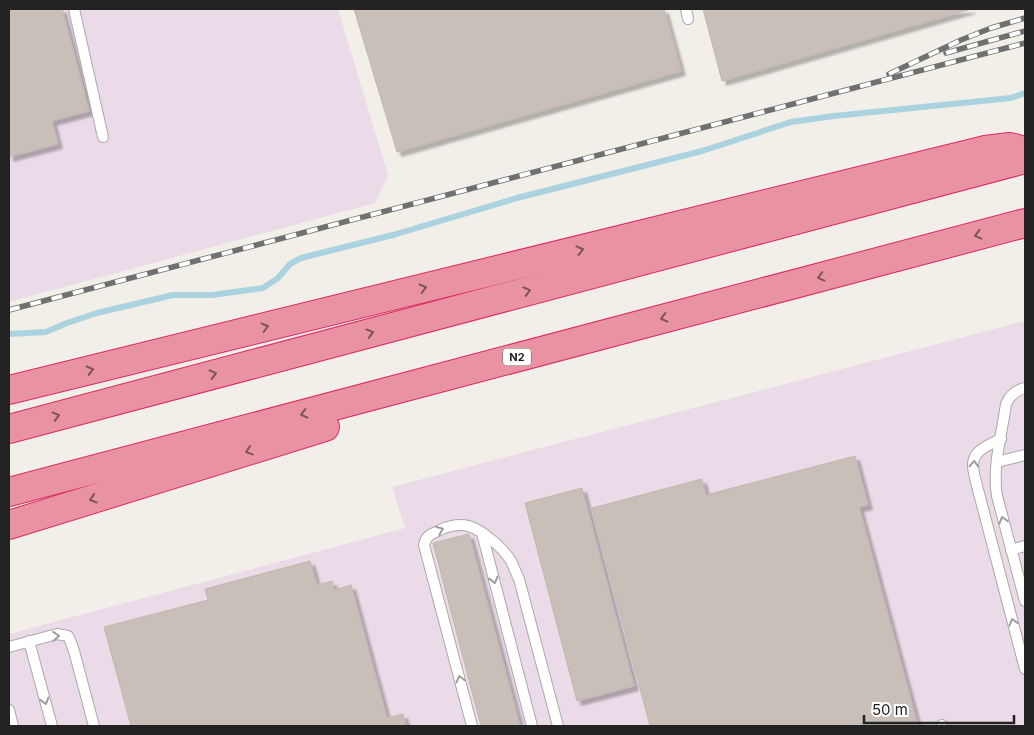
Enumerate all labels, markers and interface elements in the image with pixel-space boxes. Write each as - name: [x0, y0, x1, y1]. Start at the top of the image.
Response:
- one-way arrow: [974, 229, 983, 240]
- one-way arrow: [576, 245, 584, 255]
- one-way arrow: [817, 271, 826, 282]
- one-way arrow: [418, 283, 427, 294]
- one-way arrow: [523, 286, 532, 297]
- one-way arrow: [660, 313, 669, 323]
- one-way arrow: [260, 322, 269, 333]
- one-way arrow: [366, 328, 374, 339]
- road number: N2: [503, 348, 531, 366]
- one-way arrow: [86, 365, 95, 376]
- one-way arrow: [208, 370, 216, 380]
- one-way arrow: [299, 408, 308, 419]
- one-way arrow: [51, 411, 60, 422]
- one-way arrow: [245, 445, 253, 455]
- one-way arrow: [969, 460, 980, 468]
- one-way arrow: [90, 493, 98, 503]
- one-way arrow: [999, 517, 1009, 525]
- one-way arrow: [435, 526, 444, 537]
- one-way arrow: [488, 576, 499, 585]
- one-way arrow: [1008, 618, 1018, 626]
- one-way arrow: [52, 630, 60, 641]
- one-way arrow: [455, 676, 465, 684]
- scale bar: [864, 692, 1014, 724]
- one-way arrow: [39, 696, 50, 705]
- text: 50 m: [872, 700, 908, 719]

